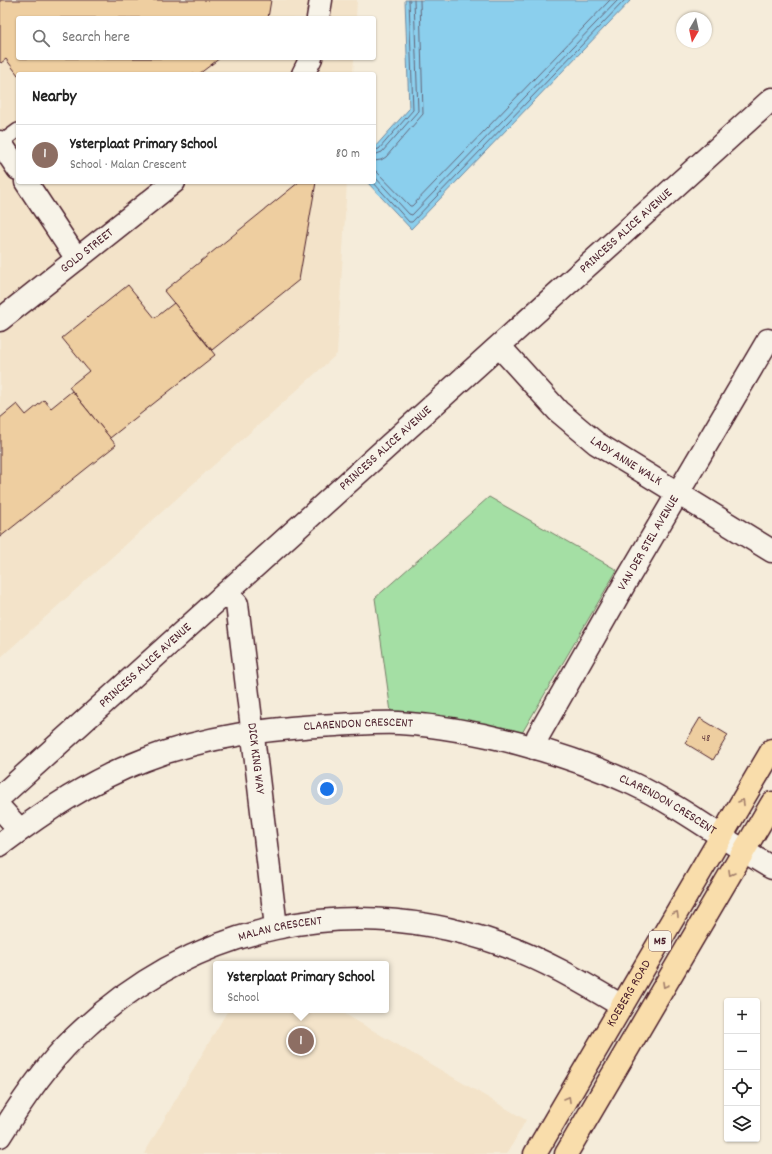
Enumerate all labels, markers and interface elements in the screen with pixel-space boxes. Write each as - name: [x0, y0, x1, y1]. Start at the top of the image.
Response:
- north arrow: [676, 12, 712, 48]
- search box: [16, 16, 376, 60]
- icon: search: [30, 27, 52, 49]
- text: Search here: [62, 27, 130, 49]
- text: Nearby: [32, 86, 76, 110]
- text: Ysterplaat Primary School: [70, 134, 217, 156]
- text: 1: [44, 145, 46, 164]
- text: 80 m: [336, 145, 360, 164]
- text: School · Malan Crescent: [70, 156, 187, 175]
- street label: PRINCESS ALICE AVENUE: [575, 184, 677, 278]
- street label: GOLD STREET: [56, 224, 118, 278]
- street label: PRINCESS ALICE AVENUE: [335, 401, 436, 495]
- street label: LADY ANNE WALK: [585, 432, 666, 491]
- street label: VAN DER STEL AVENUE: [613, 492, 684, 594]
- street label: PRINCESS ALICE AVENUE: [95, 618, 196, 713]
- street label: CLARENDON CRESCENT: [303, 713, 414, 736]
- street label: DICK KING WAY: [242, 722, 270, 796]
- house number: 48: [702, 731, 710, 747]
- street label: CLARENDON CRESCENT: [616, 769, 720, 840]
- your location: [317, 779, 337, 799]
- one-way arrow: [737, 799, 744, 806]
- one-way arrow: [728, 869, 735, 876]
- street label: MALAN CRESCENT: [236, 911, 323, 947]
- one-way arrow: [671, 911, 678, 918]
- road number: M5: [649, 931, 671, 951]
- street label: KOEBERG ROAD: [602, 956, 656, 1031]
- popup: [213, 961, 389, 1013]
- text: Ysterplaat Primary School: [227, 967, 375, 989]
- one-way arrow: [663, 981, 670, 988]
- text: School: [227, 989, 259, 1008]
- map controls: [724, 998, 760, 1142]
- button: +: [724, 998, 760, 1034]
- pin: 1: [288, 1026, 314, 1056]
- button: −: [724, 1034, 760, 1070]
- button: locate: [724, 1070, 760, 1106]
- one-way arrow: [563, 1096, 570, 1103]
- button: layers: [724, 1106, 760, 1142]

